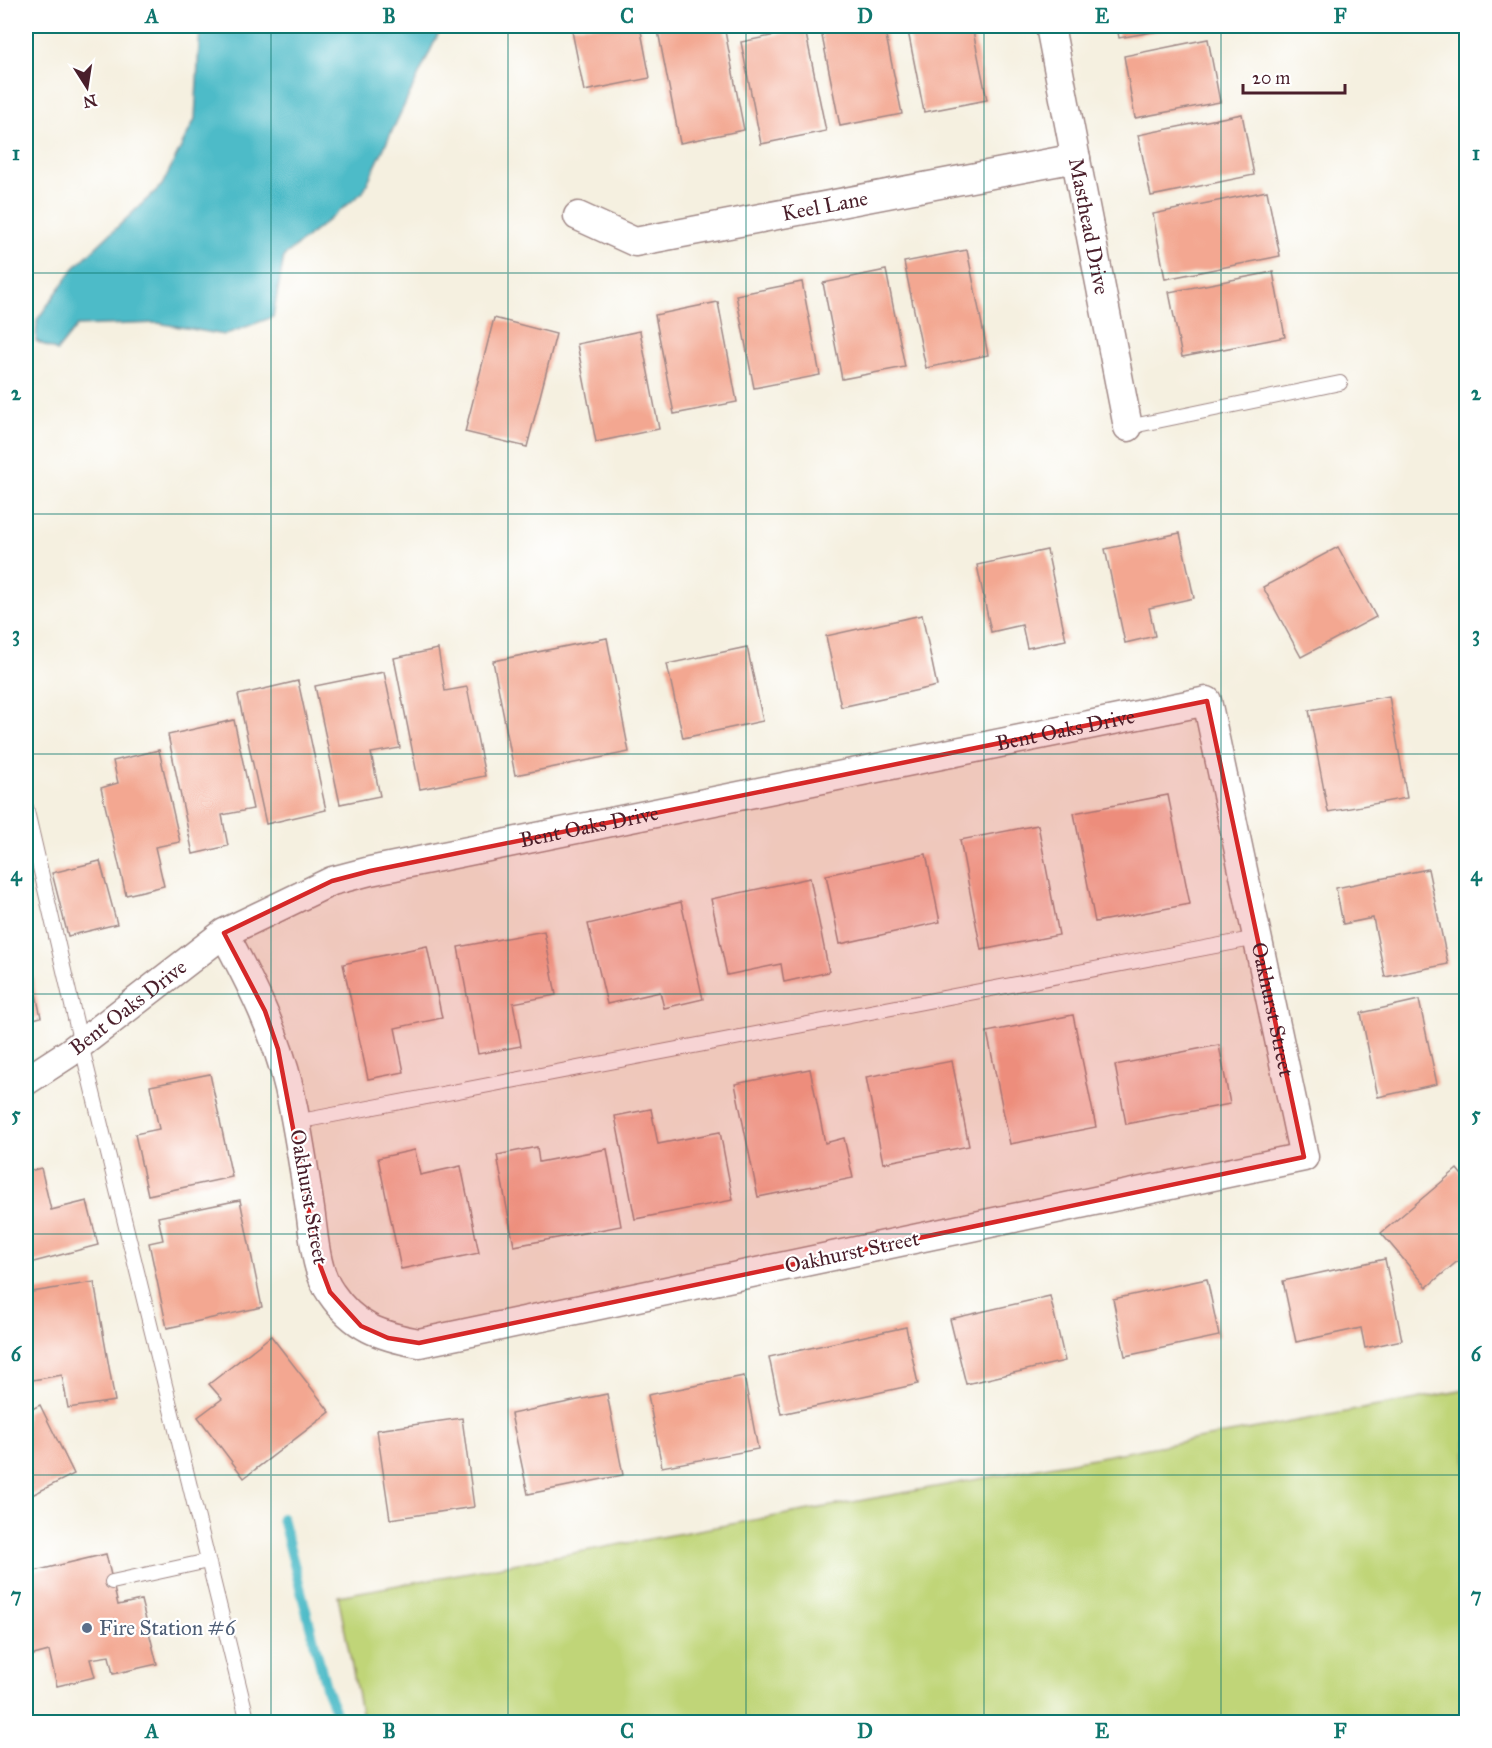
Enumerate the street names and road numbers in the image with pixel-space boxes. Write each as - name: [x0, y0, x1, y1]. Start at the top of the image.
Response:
- street label: Masthead Drive: [1063, 156, 1115, 297]
- street label: Keel Lane: [780, 185, 870, 227]
- street label: Bent Oaks Drive: [993, 703, 1137, 757]
- street label: Bent Oaks Drive: [517, 800, 661, 853]
- street label: Oakhurst Street: [1246, 940, 1300, 1080]
- street label: Bent Oaks Drive: [64, 954, 192, 1061]
- street label: Oakhurst Street: [284, 1127, 334, 1267]
- street label: Oakhurst Street: [782, 1225, 922, 1279]

